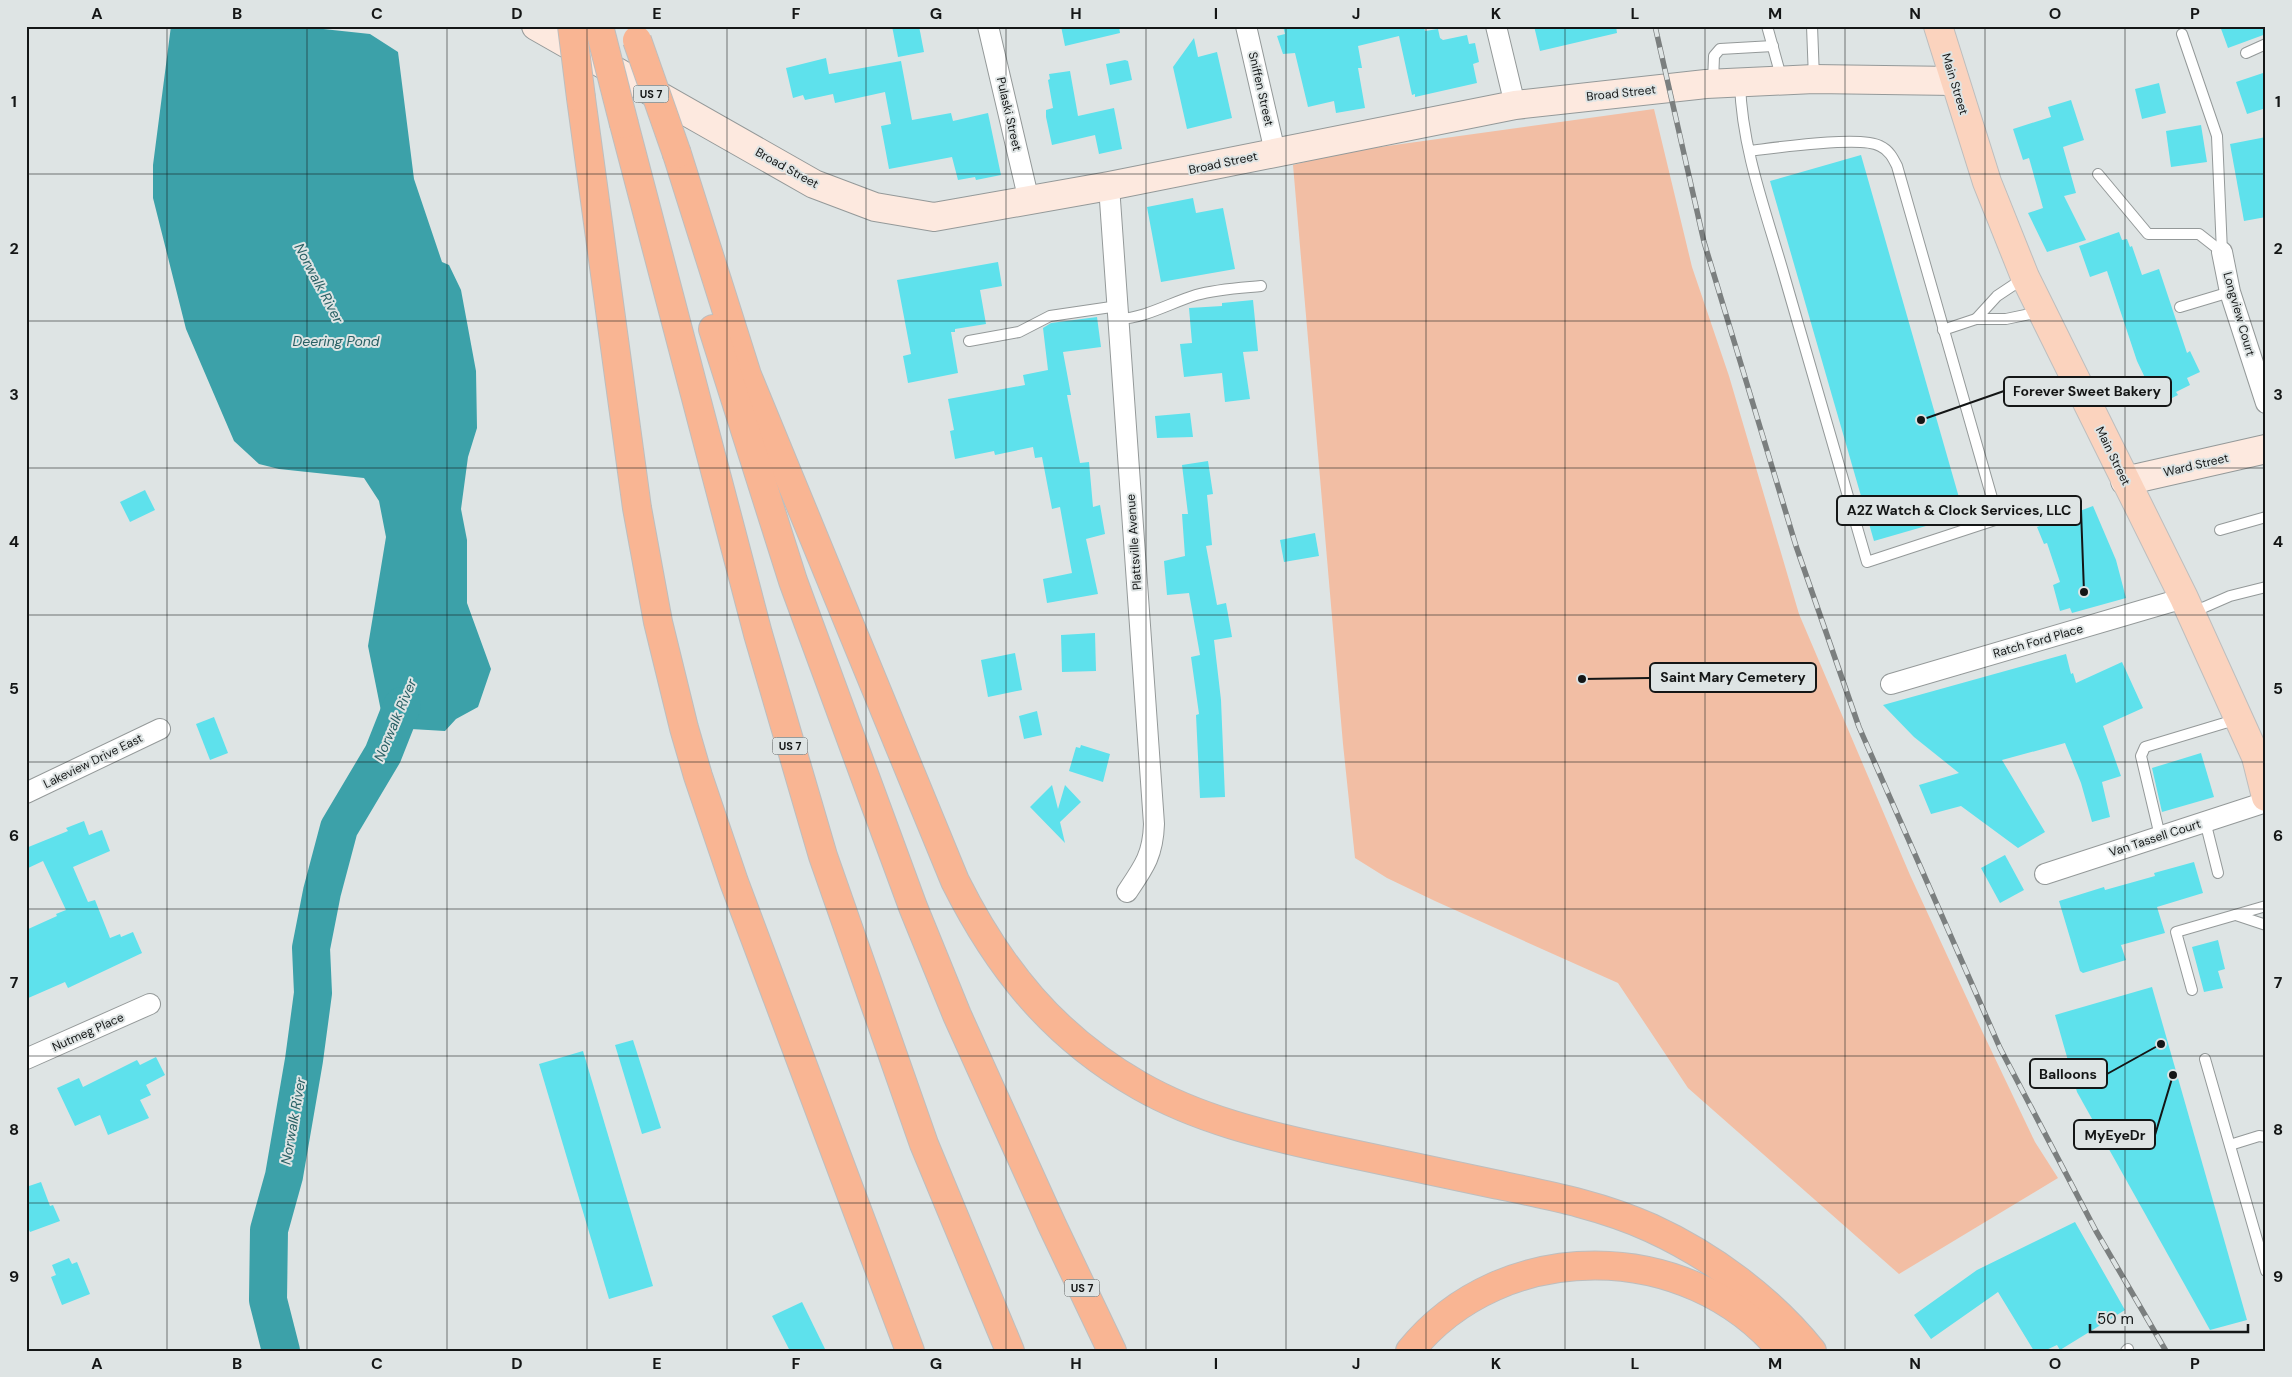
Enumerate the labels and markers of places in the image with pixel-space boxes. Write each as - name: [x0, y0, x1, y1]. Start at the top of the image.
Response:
- callout: Forever Sweet Bakery: [2004, 377, 2171, 406]
- callout: A2Z Watch & Clock Services, LLC: [1837, 496, 2081, 525]
- callout: Saint Mary Cemetery: [1650, 663, 1816, 692]
- callout: Balloons: [2030, 1059, 2107, 1088]
- callout: MyEyeDr: [2074, 1120, 2155, 1149]

